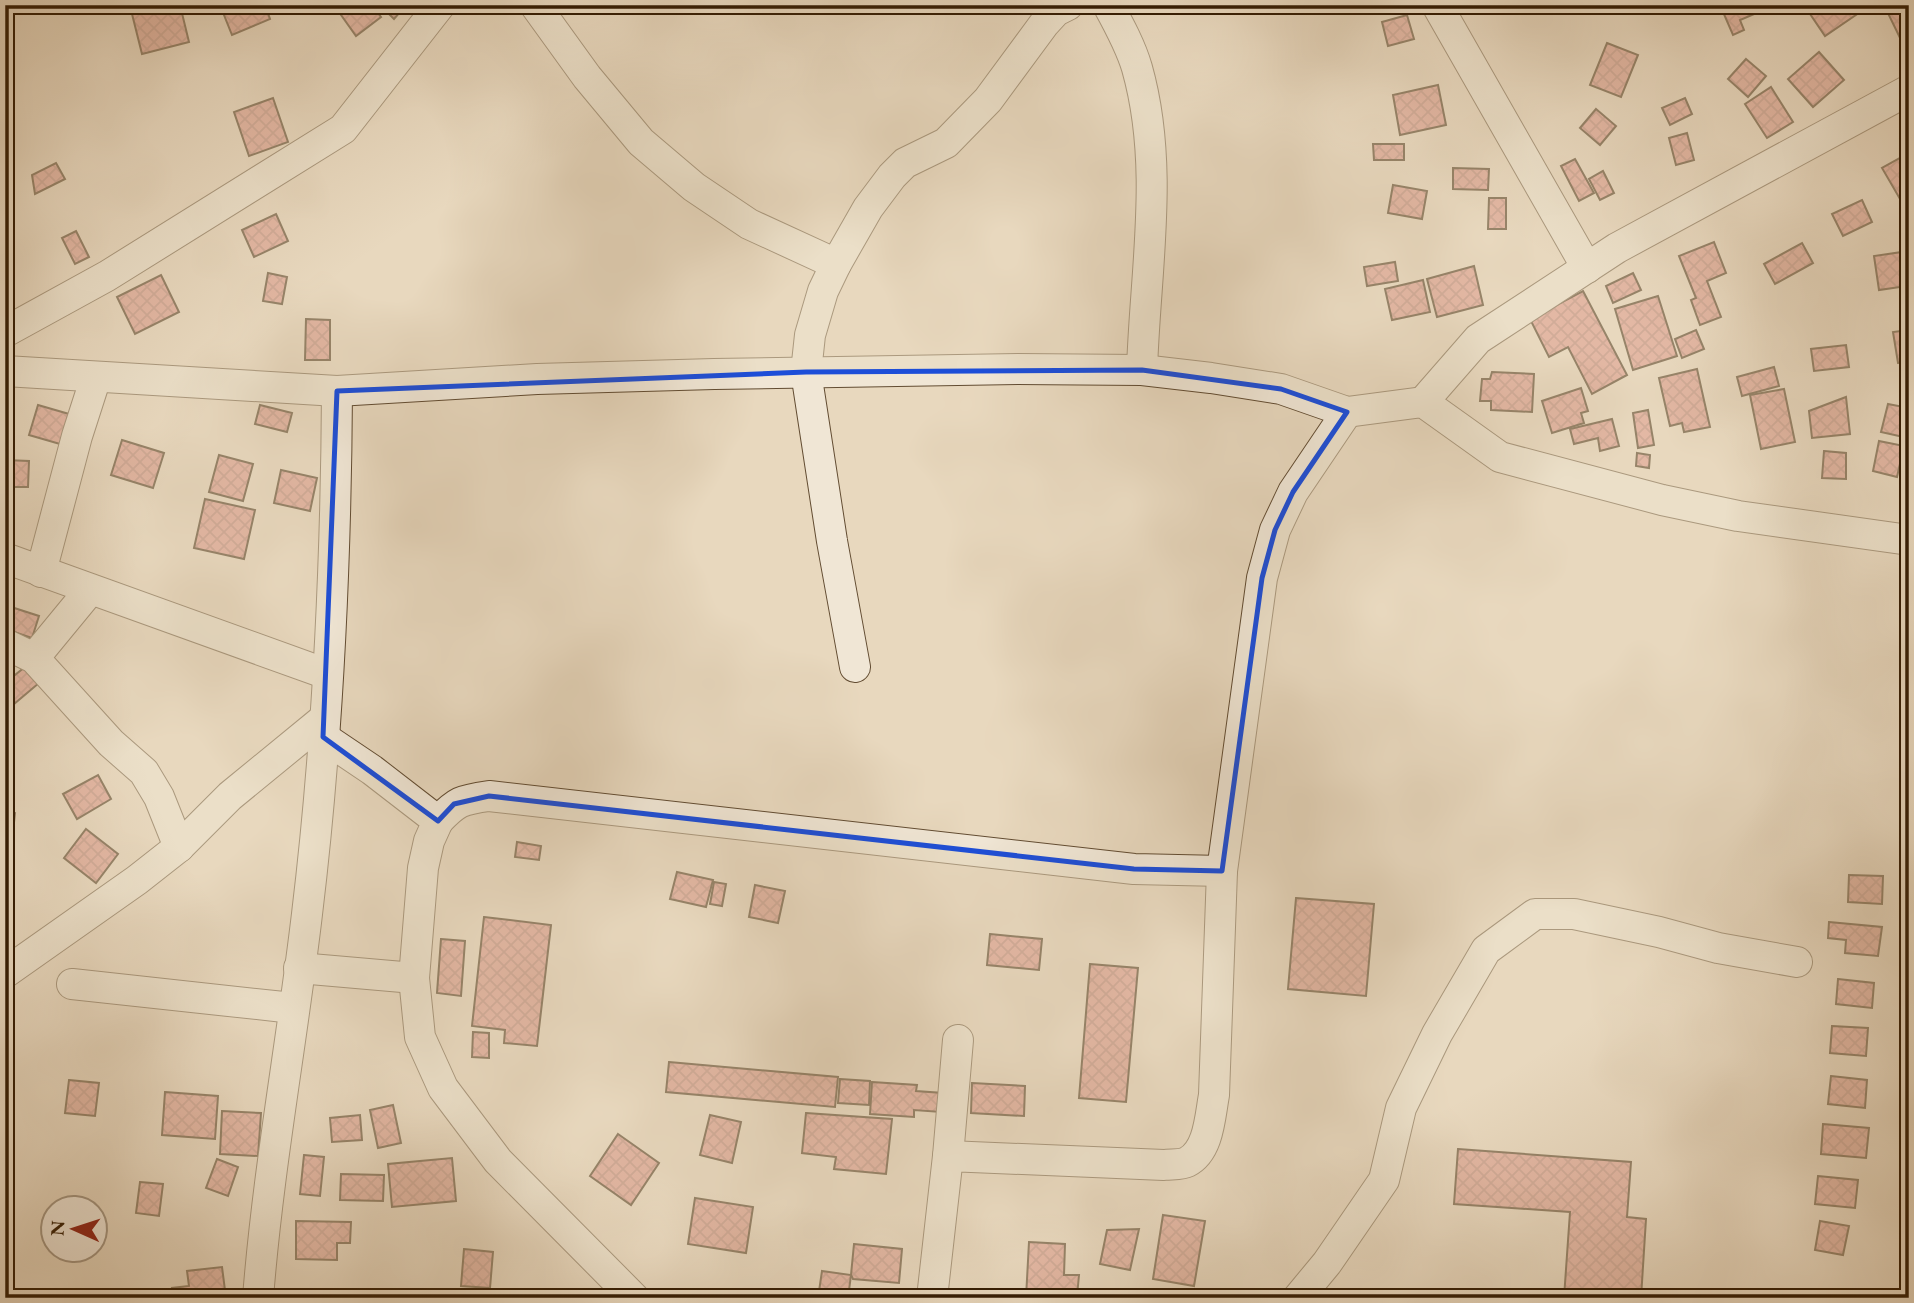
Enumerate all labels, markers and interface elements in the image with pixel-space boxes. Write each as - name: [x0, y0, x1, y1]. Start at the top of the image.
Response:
- north arrow: [38, 1194, 108, 1264]
- text: N: [45, 1219, 70, 1236]

